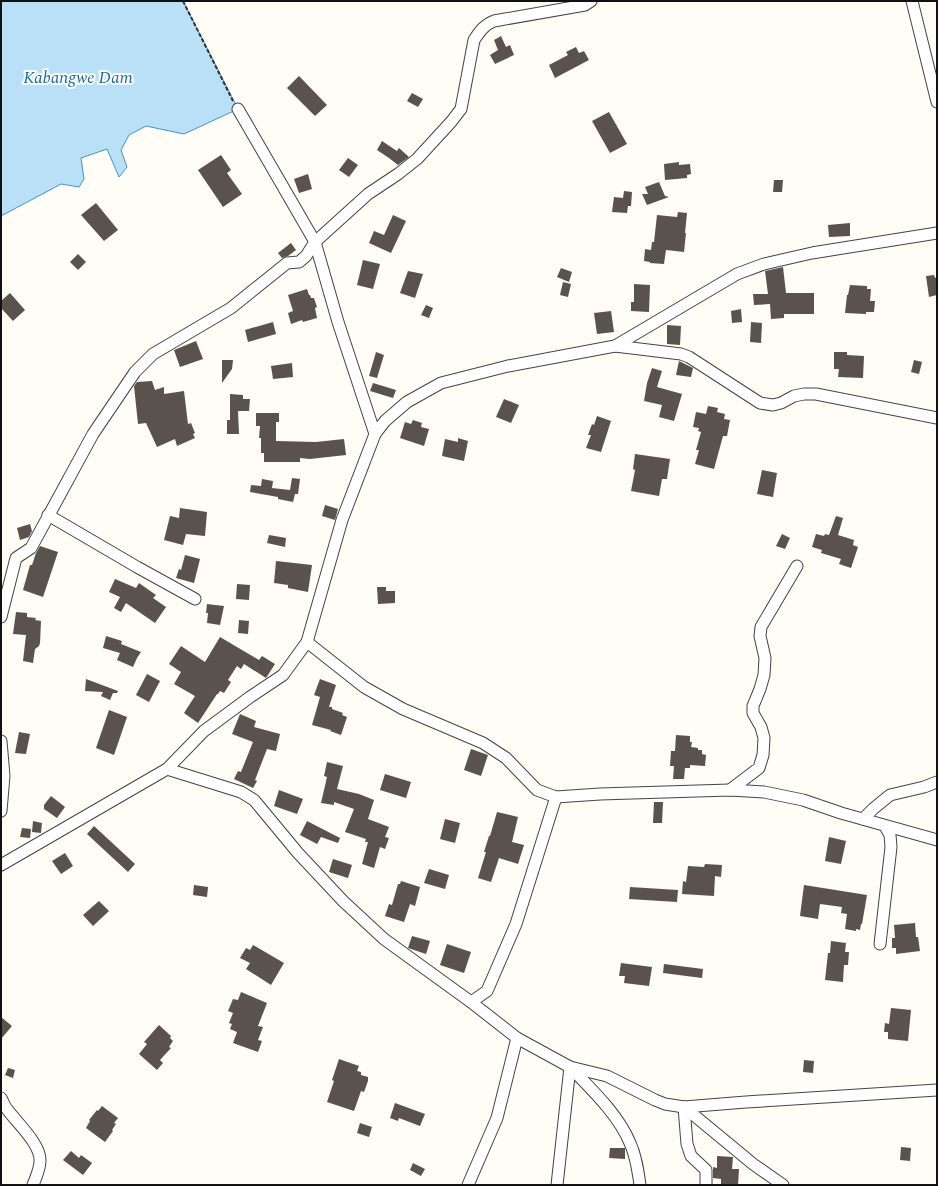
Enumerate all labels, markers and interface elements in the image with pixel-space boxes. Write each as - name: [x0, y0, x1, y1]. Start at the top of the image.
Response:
- water label: Kabangwe Dam: [23, 65, 133, 91]

